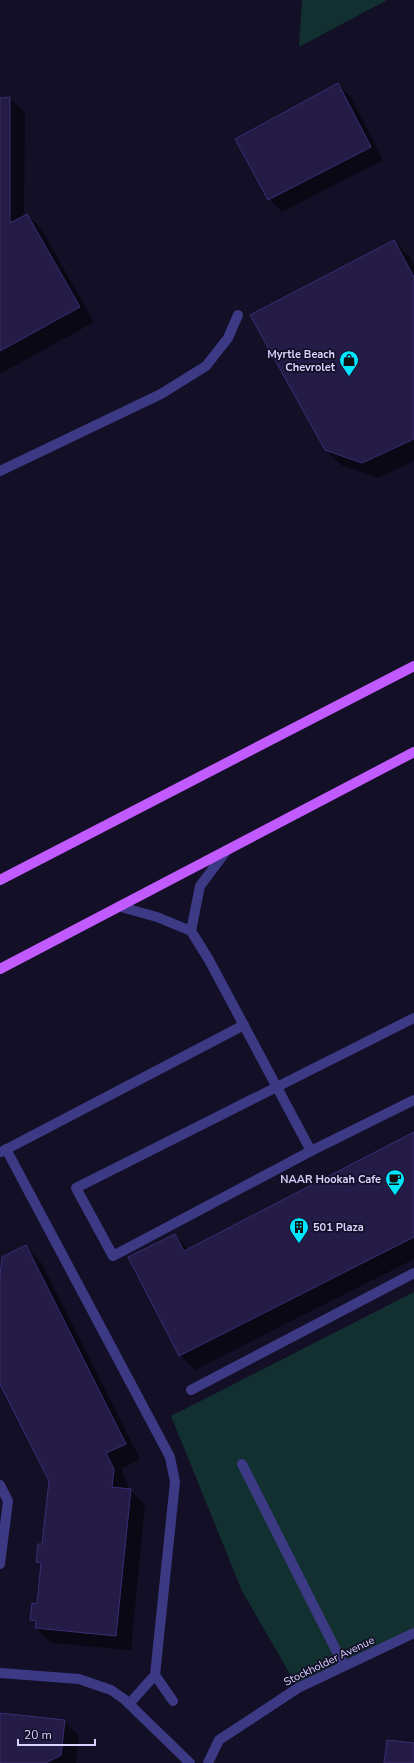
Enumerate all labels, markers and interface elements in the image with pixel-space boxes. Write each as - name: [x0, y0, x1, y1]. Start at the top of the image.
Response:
- place label: Myrtle Beach Chevrolet: [267, 347, 336, 375]
- shop icon: Myrtle Beach Chevrolet: [338, 349, 360, 377]
- cafe icon: NAAR Hookah Cafe: [384, 1168, 406, 1196]
- place label: NAAR Hookah Cafe: [280, 1172, 381, 1187]
- building icon: 501 Plaza: [288, 1216, 310, 1244]
- place label: 501 Plaza: [313, 1220, 364, 1235]
- street label: Stockholder Avenue: [281, 1632, 377, 1690]
- scale bar: [18, 1721, 95, 1747]
- text: 20 m: [24, 1727, 52, 1743]

